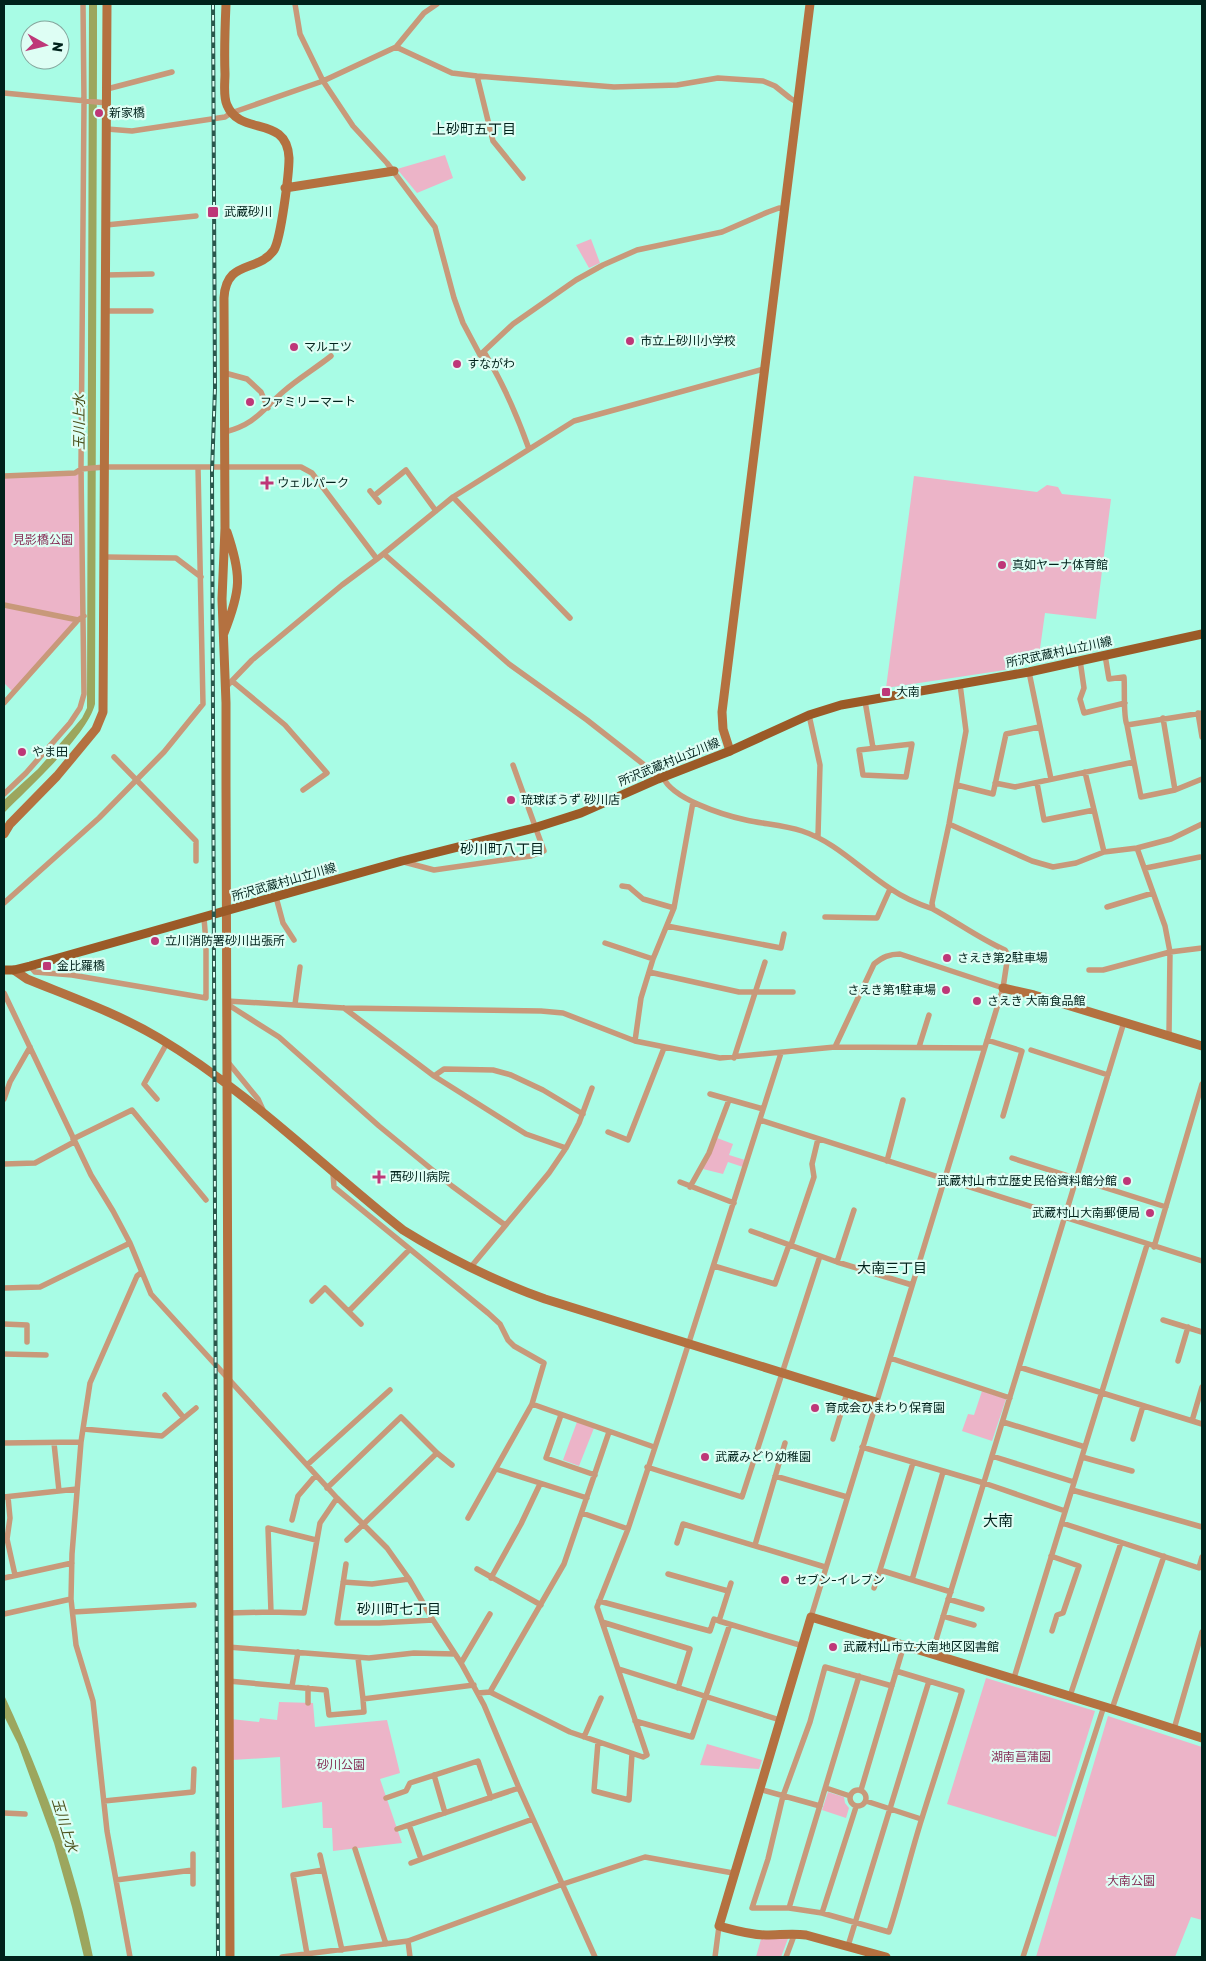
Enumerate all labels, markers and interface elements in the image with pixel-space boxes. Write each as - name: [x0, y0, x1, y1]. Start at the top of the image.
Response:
- north arrow: [20, 20, 70, 70]
- text: N: [48, 41, 66, 53]
- place label: 新家橋: [109, 106, 145, 120]
- marker: 新家橋: [93, 107, 105, 119]
- district label: 上砂町五丁目: [432, 121, 516, 138]
- marker: 武蔵砂川: [206, 205, 220, 219]
- place label: 武蔵砂川: [224, 205, 272, 219]
- place label: 市立上砂川小学校: [640, 334, 736, 348]
- marker: 市立上砂川小学校: [624, 335, 636, 347]
- place label: マルエツ: [304, 340, 352, 354]
- marker: マルエツ: [288, 341, 300, 353]
- place label: すながわ: [467, 357, 515, 371]
- marker: すながわ: [451, 358, 463, 370]
- water label: 玉川上水: [71, 392, 88, 450]
- place label: ファミリーマート: [260, 395, 356, 409]
- marker: ファミリーマート: [244, 396, 256, 408]
- place label: ウェルパーク: [277, 476, 349, 490]
- marker: ウェルパーク: [261, 477, 273, 489]
- park label: 見影橋公園: [13, 533, 73, 547]
- place label: 真如ヤーナ体育館: [1012, 558, 1108, 572]
- marker: 真如ヤーナ体育館: [996, 559, 1008, 571]
- street label: 所沢武蔵村山立川線: [1005, 634, 1113, 670]
- place label: 大南: [896, 685, 920, 699]
- marker: 大南: [880, 686, 892, 698]
- street label: 所沢武蔵村山立川線: [616, 735, 722, 789]
- place label: やま田: [32, 745, 68, 759]
- marker: やま田: [16, 746, 28, 758]
- place label: 琉球ぼうず 砂川店: [521, 793, 620, 807]
- marker: 琉球ぼうず 砂川店: [505, 794, 517, 806]
- district label: 砂川町八丁目: [460, 841, 544, 858]
- street label: 所沢武蔵村山立川線: [230, 860, 338, 904]
- place label: 立川消防署砂川出張所: [165, 934, 285, 948]
- marker: 立川消防署砂川出張所: [149, 935, 161, 947]
- place label: さえき第2駐車場: [957, 951, 1048, 965]
- marker: さえき第2駐車場: [941, 952, 953, 964]
- place label: 金比羅橋: [57, 959, 105, 973]
- marker: 金比羅橋: [41, 960, 53, 972]
- place label: さえき第1駐車場: [847, 983, 936, 997]
- marker: さえき第1駐車場: [940, 984, 952, 996]
- place label: さえき 大南食品館: [987, 994, 1086, 1008]
- marker: さえき 大南食品館: [971, 995, 983, 1007]
- marker: 西砂川病院: [372, 1170, 386, 1184]
- place label: 西砂川病院: [390, 1170, 450, 1184]
- place label: 武蔵村山市立歴史民俗資料館分館: [937, 1174, 1117, 1188]
- marker: 武蔵村山市立歴史民俗資料館分館: [1121, 1175, 1133, 1187]
- place label: 武蔵村山大南郵便局: [1032, 1206, 1140, 1220]
- marker: 武蔵村山大南郵便局: [1144, 1207, 1156, 1219]
- district label: 大南三丁目: [857, 1260, 927, 1277]
- place label: 育成会ひまわり保育園: [825, 1401, 945, 1415]
- marker: 育成会ひまわり保育園: [809, 1402, 821, 1414]
- place label: 武蔵みどり幼稚園: [715, 1450, 811, 1464]
- marker: 武蔵みどり幼稚園: [699, 1451, 711, 1463]
- district label: 大南: [983, 1512, 1013, 1530]
- place label: セブン-イレブン: [795, 1573, 885, 1587]
- marker: セブン-イレブン: [779, 1574, 791, 1586]
- district label: 砂川町七丁目: [357, 1601, 441, 1618]
- place label: 武蔵村山市立大南地区図書館: [843, 1640, 999, 1654]
- marker: 武蔵村山市立大南地区図書館: [827, 1641, 839, 1653]
- park label: 湖南菖蒲園: [991, 1750, 1051, 1764]
- park label: 砂川公園: [317, 1758, 365, 1772]
- water label: 玉川上水: [48, 1796, 81, 1856]
- park label: 大南公園: [1107, 1874, 1155, 1888]

